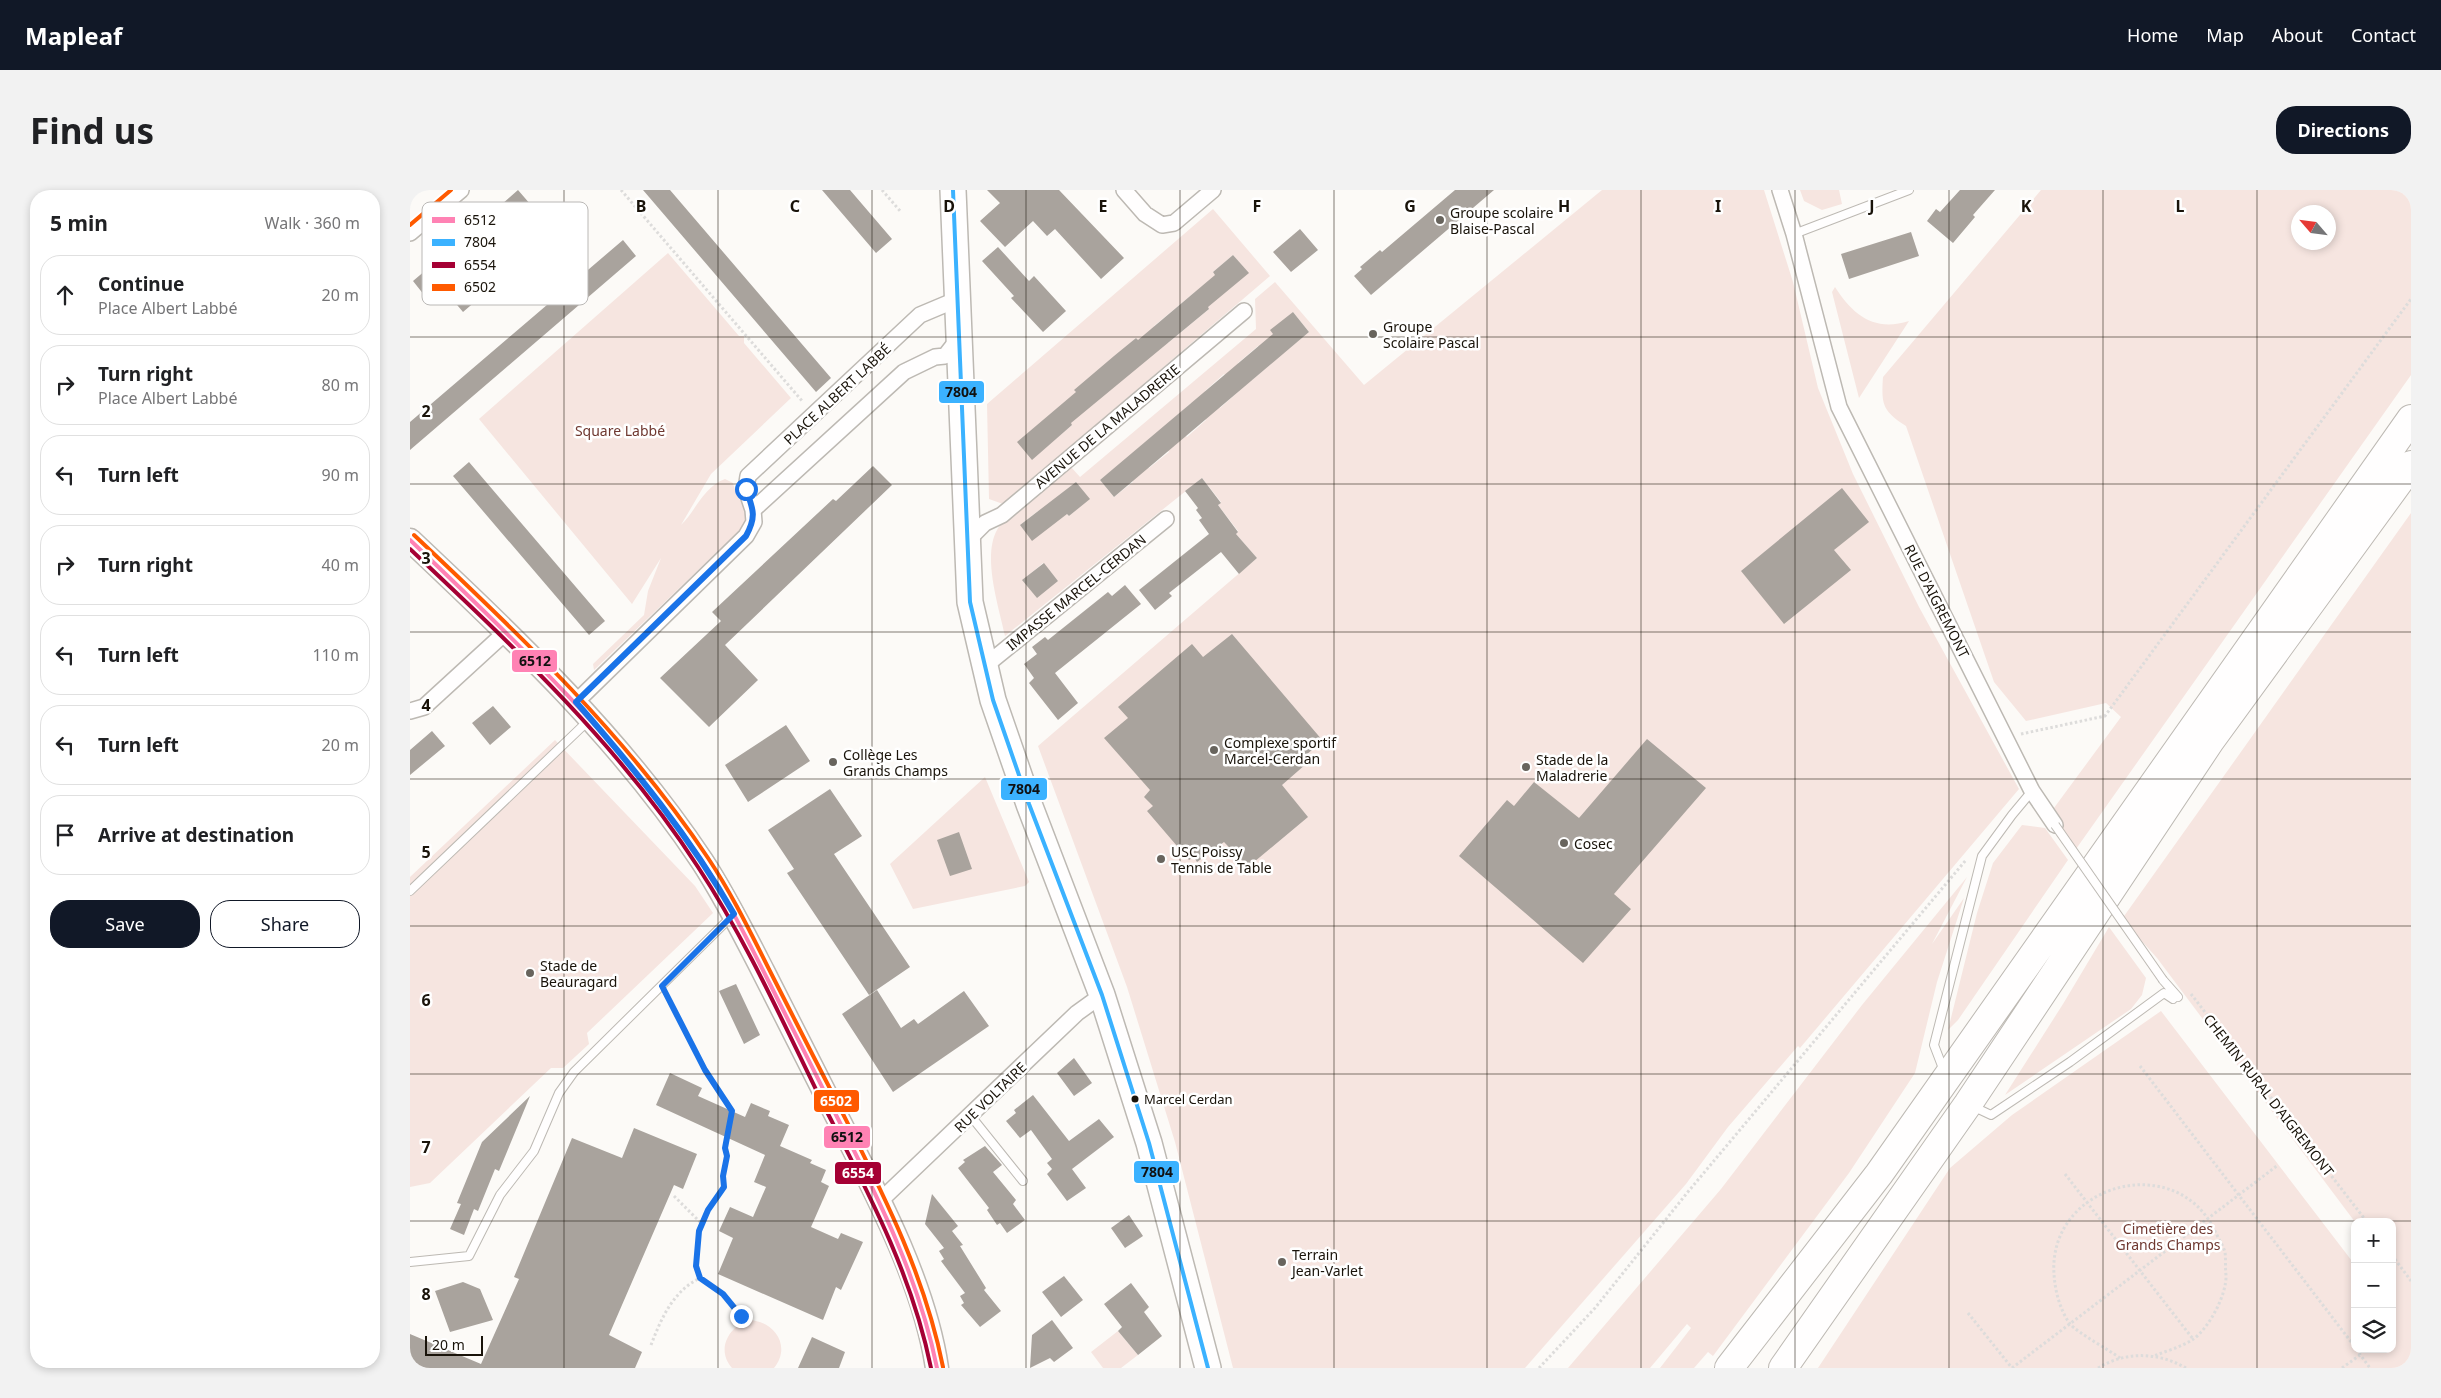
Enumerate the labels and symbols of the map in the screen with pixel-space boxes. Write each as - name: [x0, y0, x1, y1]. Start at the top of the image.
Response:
- text: B: [636, 195, 646, 217]
- text: C: [790, 195, 800, 217]
- text: D: [943, 195, 955, 217]
- text: E: [1099, 195, 1108, 217]
- text: F: [1253, 195, 1261, 217]
- text: G: [1404, 195, 1416, 217]
- text: H: [1558, 195, 1570, 217]
- text: I: [1715, 195, 1721, 217]
- text: J: [1867, 195, 1875, 217]
- text: K: [2021, 195, 2032, 217]
- text: L: [2176, 195, 2185, 217]
- legend: [422, 202, 588, 305]
- place label: Groupe scolaire Blaise-Pascal: [1450, 203, 1553, 238]
- north arrow: [2291, 205, 2336, 250]
- text: 6512: [464, 210, 496, 229]
- marker: Groupe scolaire Blaise-Pascal: [1434, 214, 1446, 226]
- text: 7804: [464, 232, 496, 251]
- text: 6554: [464, 255, 496, 274]
- text: 6502: [464, 277, 496, 296]
- place label: Groupe Scolaire Pascal: [1383, 317, 1479, 352]
- marker: Groupe Scolaire Pascal: [1367, 328, 1379, 340]
- street label: PLACE ALBERT LABBÉ: [779, 339, 895, 449]
- street label: AVENUE DE LA MALADRERIE: [1030, 359, 1184, 493]
- line badge: 7804: [938, 380, 985, 404]
- text: 7804: [945, 382, 977, 401]
- text: 2: [421, 400, 431, 422]
- park label: Square Labbé: [575, 421, 665, 440]
- route start: [735, 478, 758, 501]
- street label: IMPASSE MARCEL-CERDAN: [1002, 530, 1150, 654]
- street label: RUE D'AIGREMONT: [1900, 541, 1974, 661]
- text: 3: [421, 547, 431, 569]
- line badge: 6512: [511, 649, 558, 673]
- text: 6512: [519, 651, 551, 670]
- text: 4: [421, 694, 431, 716]
- place label: Complexe sportif Marcel-Cerdan: [1224, 733, 1337, 768]
- marker: Complexe sportif Marcel-Cerdan: [1208, 744, 1220, 756]
- place label: Collège Les Grands Champs: [843, 745, 948, 780]
- place label: Stade de la Maladrerie: [1536, 750, 1608, 785]
- marker: Collège Les Grands Champs: [827, 756, 839, 768]
- marker: Stade de la Maladrerie: [1520, 761, 1532, 773]
- line badge: 7804: [1000, 777, 1048, 801]
- text: 7804: [1008, 779, 1040, 798]
- place label: Cosec: [1574, 834, 1613, 853]
- marker: Cosec: [1558, 837, 1570, 849]
- text: 5: [421, 841, 431, 863]
- place label: USC Poissy Tennis de Table: [1171, 842, 1272, 877]
- marker: USC Poissy Tennis de Table: [1155, 853, 1167, 865]
- place label: Stade de Beauragard: [540, 956, 617, 991]
- marker: Stade de Beauragard: [524, 967, 536, 979]
- text: 6: [421, 989, 431, 1011]
- street label: CHEMIN RURAL D'AIGREMONT: [2200, 1010, 2339, 1180]
- street label: RUE VOLTAIRE: [950, 1058, 1030, 1136]
- line badge: 6502: [813, 1089, 860, 1113]
- place label: Marcel Cerdan: [1144, 1090, 1232, 1108]
- text: 6502: [820, 1091, 852, 1110]
- marker: Marcel Cerdan: [1130, 1094, 1140, 1104]
- line badge: 6512: [823, 1125, 871, 1149]
- text: 6512: [831, 1127, 863, 1146]
- text: 7: [421, 1136, 431, 1158]
- line badge: 7804: [1133, 1160, 1180, 1184]
- line badge: 6554: [834, 1161, 882, 1185]
- text: 7804: [1141, 1162, 1173, 1181]
- text: 6554: [842, 1163, 874, 1182]
- park label: Cimetière des Grands Champs: [2116, 1219, 2221, 1254]
- place label: Terrain Jean-Varlet: [1290, 1245, 1363, 1280]
- marker: Terrain Jean-Varlet: [1276, 1256, 1288, 1268]
- text: 8: [421, 1283, 431, 1305]
- route end: [730, 1305, 753, 1328]
- scale bar: [425, 1333, 482, 1356]

